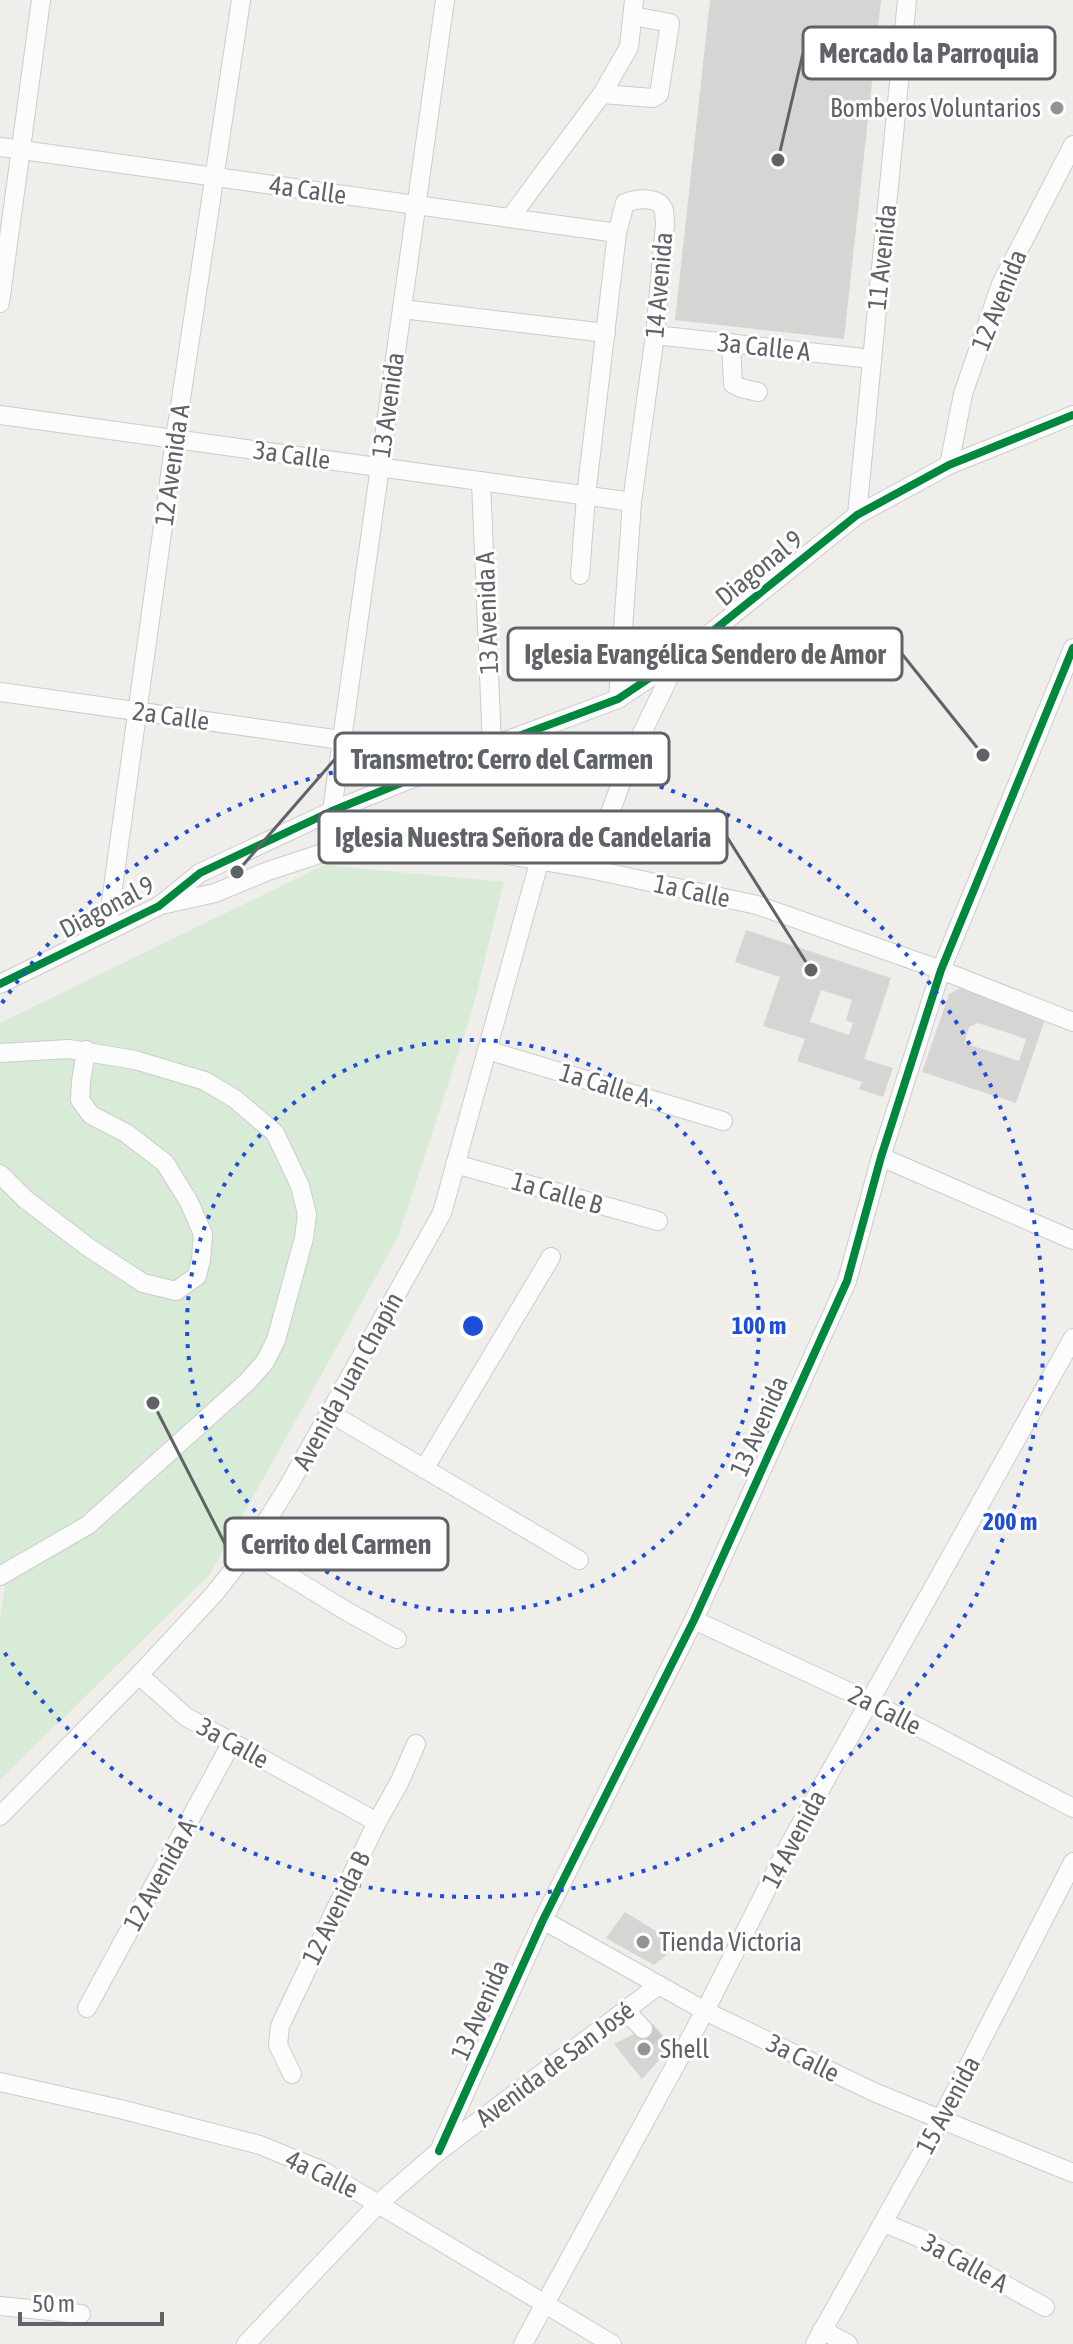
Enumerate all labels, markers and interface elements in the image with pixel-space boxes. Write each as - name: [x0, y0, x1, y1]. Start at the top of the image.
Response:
- callout: Mercado la Parroquia: [803, 27, 1055, 79]
- text: Mercado la Parroquia: [819, 37, 1039, 69]
- place label: Bomberos Voluntarios: [830, 93, 1041, 123]
- marker: Bomberos Voluntarios: [1048, 99, 1066, 117]
- street label: 4a Calle: [268, 170, 348, 210]
- street label: 11 Avenida: [862, 203, 902, 311]
- street label: 14 Avenida: [639, 231, 679, 339]
- street label: 12 Avenida: [965, 245, 1033, 355]
- street label: 3a Calle A: [716, 327, 812, 367]
- street label: 13 Avenida: [366, 350, 410, 460]
- street label: 12 Avenida A: [149, 402, 195, 528]
- street label: 3a Calle: [252, 435, 332, 475]
- street label: Diagonal 9: [710, 524, 808, 612]
- street label: 13 Avenida A: [470, 551, 504, 675]
- callout: Iglesia Evangélica Sendero de Amor: [508, 628, 902, 680]
- text: Iglesia Evangélica Sendero de Amor: [524, 638, 887, 670]
- street label: 2a Calle: [131, 696, 211, 736]
- callout: Transmetro: Cerro del Carmen: [335, 733, 669, 785]
- text: Transmetro: Cerro del Carmen: [351, 743, 653, 775]
- callout: Iglesia Nuestra Señora de Candelaria: [319, 811, 727, 863]
- text: Iglesia Nuestra Señora de Candelaria: [335, 821, 711, 853]
- street label: 1a Calle: [651, 868, 733, 914]
- street label: Diagonal 9: [55, 870, 159, 944]
- street label: 1a Calle A: [556, 1057, 654, 1113]
- street label: 1a Calle B: [508, 1166, 606, 1220]
- street label: Avenida Juan Chapín: [287, 1287, 409, 1475]
- centre of rings: [459, 1312, 487, 1340]
- text: 100 m: [732, 1312, 786, 1339]
- street label: 13 Avenida: [724, 1371, 794, 1481]
- text: 200 m: [983, 1508, 1037, 1535]
- callout: Cerrito del Carmen: [225, 1518, 448, 1570]
- text: Cerrito del Carmen: [241, 1528, 431, 1560]
- street label: 2a Calle: [844, 1679, 926, 1741]
- street label: 3a Calle: [192, 1711, 274, 1775]
- street label: 14 Avenida: [756, 1785, 832, 1893]
- street label: 12 Avenida A: [117, 1814, 203, 1936]
- street label: 12 Avenida B: [296, 1846, 376, 1969]
- place label: Tienda Victoria: [659, 1927, 802, 1957]
- marker: Tienda Victoria: [634, 1933, 652, 1951]
- street label: 13 Avenida: [445, 1955, 515, 2065]
- street label: Avenida de San José: [470, 1995, 640, 2133]
- street label: 3a Calle: [762, 2028, 844, 2088]
- place label: Shell: [660, 2034, 709, 2064]
- marker: Shell: [635, 2040, 653, 2058]
- street label: 15 Avenida: [910, 2051, 986, 2159]
- street label: 4a Calle: [281, 2144, 363, 2204]
- street label: 3a Calle A: [917, 2227, 1013, 2299]
- scale bar: [20, 2276, 162, 2326]
- text: 50 m: [32, 2290, 75, 2317]

